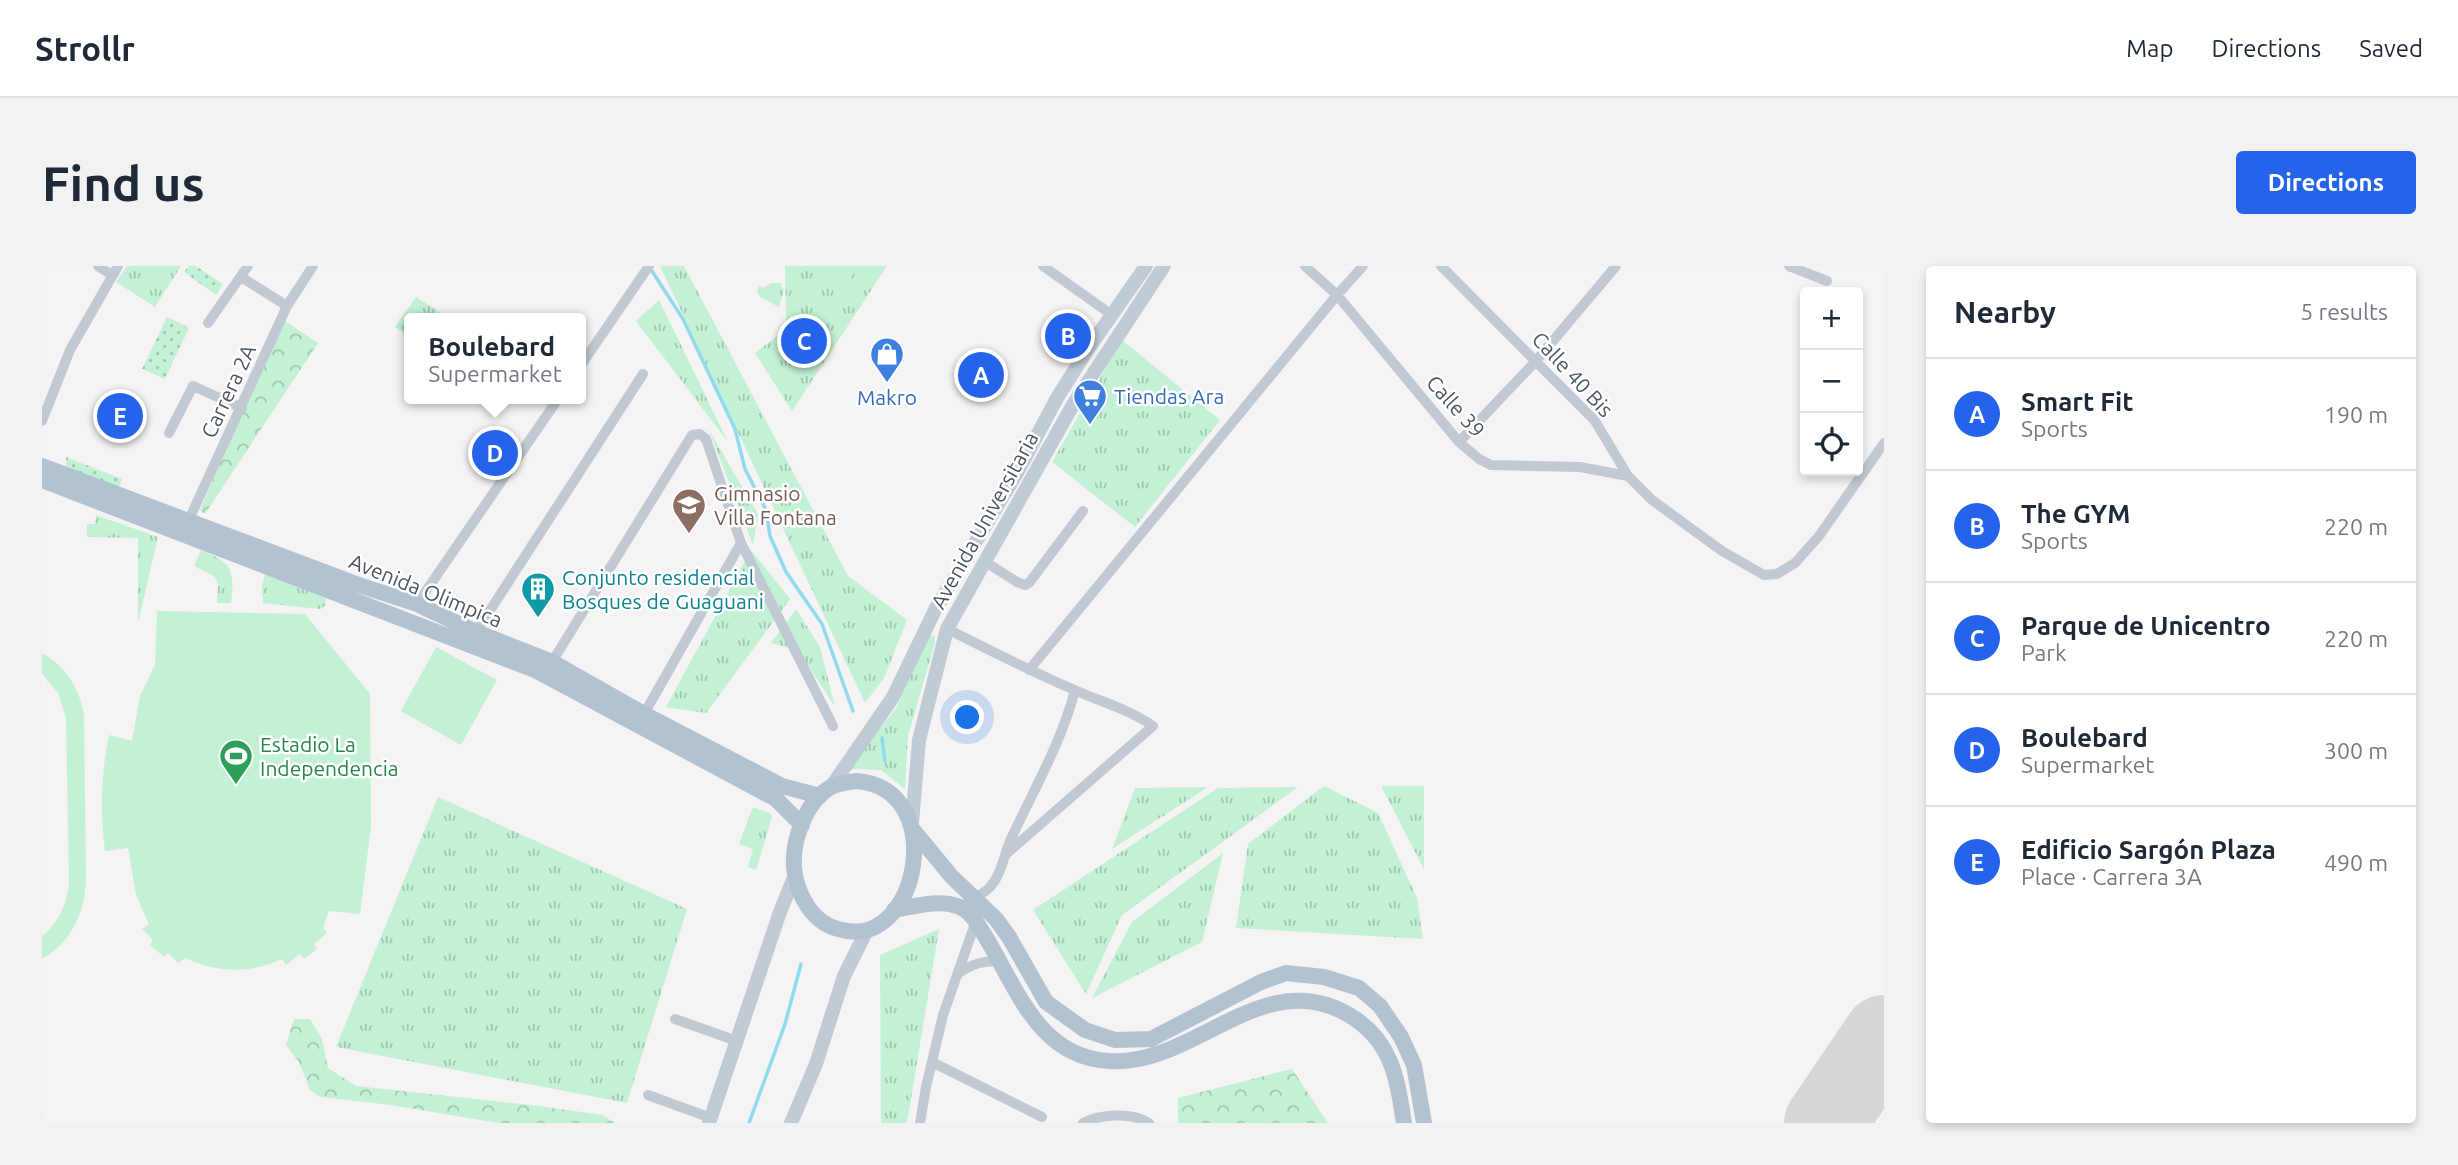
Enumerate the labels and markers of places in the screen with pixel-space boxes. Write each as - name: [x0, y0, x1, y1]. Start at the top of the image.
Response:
- pin: B: [1045, 310, 1091, 362]
- pin: C: [781, 315, 827, 367]
- shop icon: Makro: [868, 335, 906, 384]
- pin: A: [958, 349, 1004, 401]
- supermarket icon: Tiendas Ara: [1071, 377, 1109, 426]
- place label: Tiendas Ara: [1114, 384, 1224, 408]
- place label: Makro: [857, 385, 917, 409]
- pin: E: [97, 390, 143, 442]
- pin: D: [472, 427, 518, 479]
- place label: Gimnasio Villa Fontana: [714, 481, 837, 529]
- school or university icon: Gimnasio Villa Fontana: [670, 486, 708, 535]
- place label: Conjunto residencial Bosques de Guaguani: [562, 565, 764, 613]
- building icon: Conjunto residencial Bosques de Guaguani: [519, 570, 557, 619]
- place label: Estadio La Independencia: [260, 732, 399, 780]
- sports icon: Estadio La Independencia: [217, 737, 255, 786]

